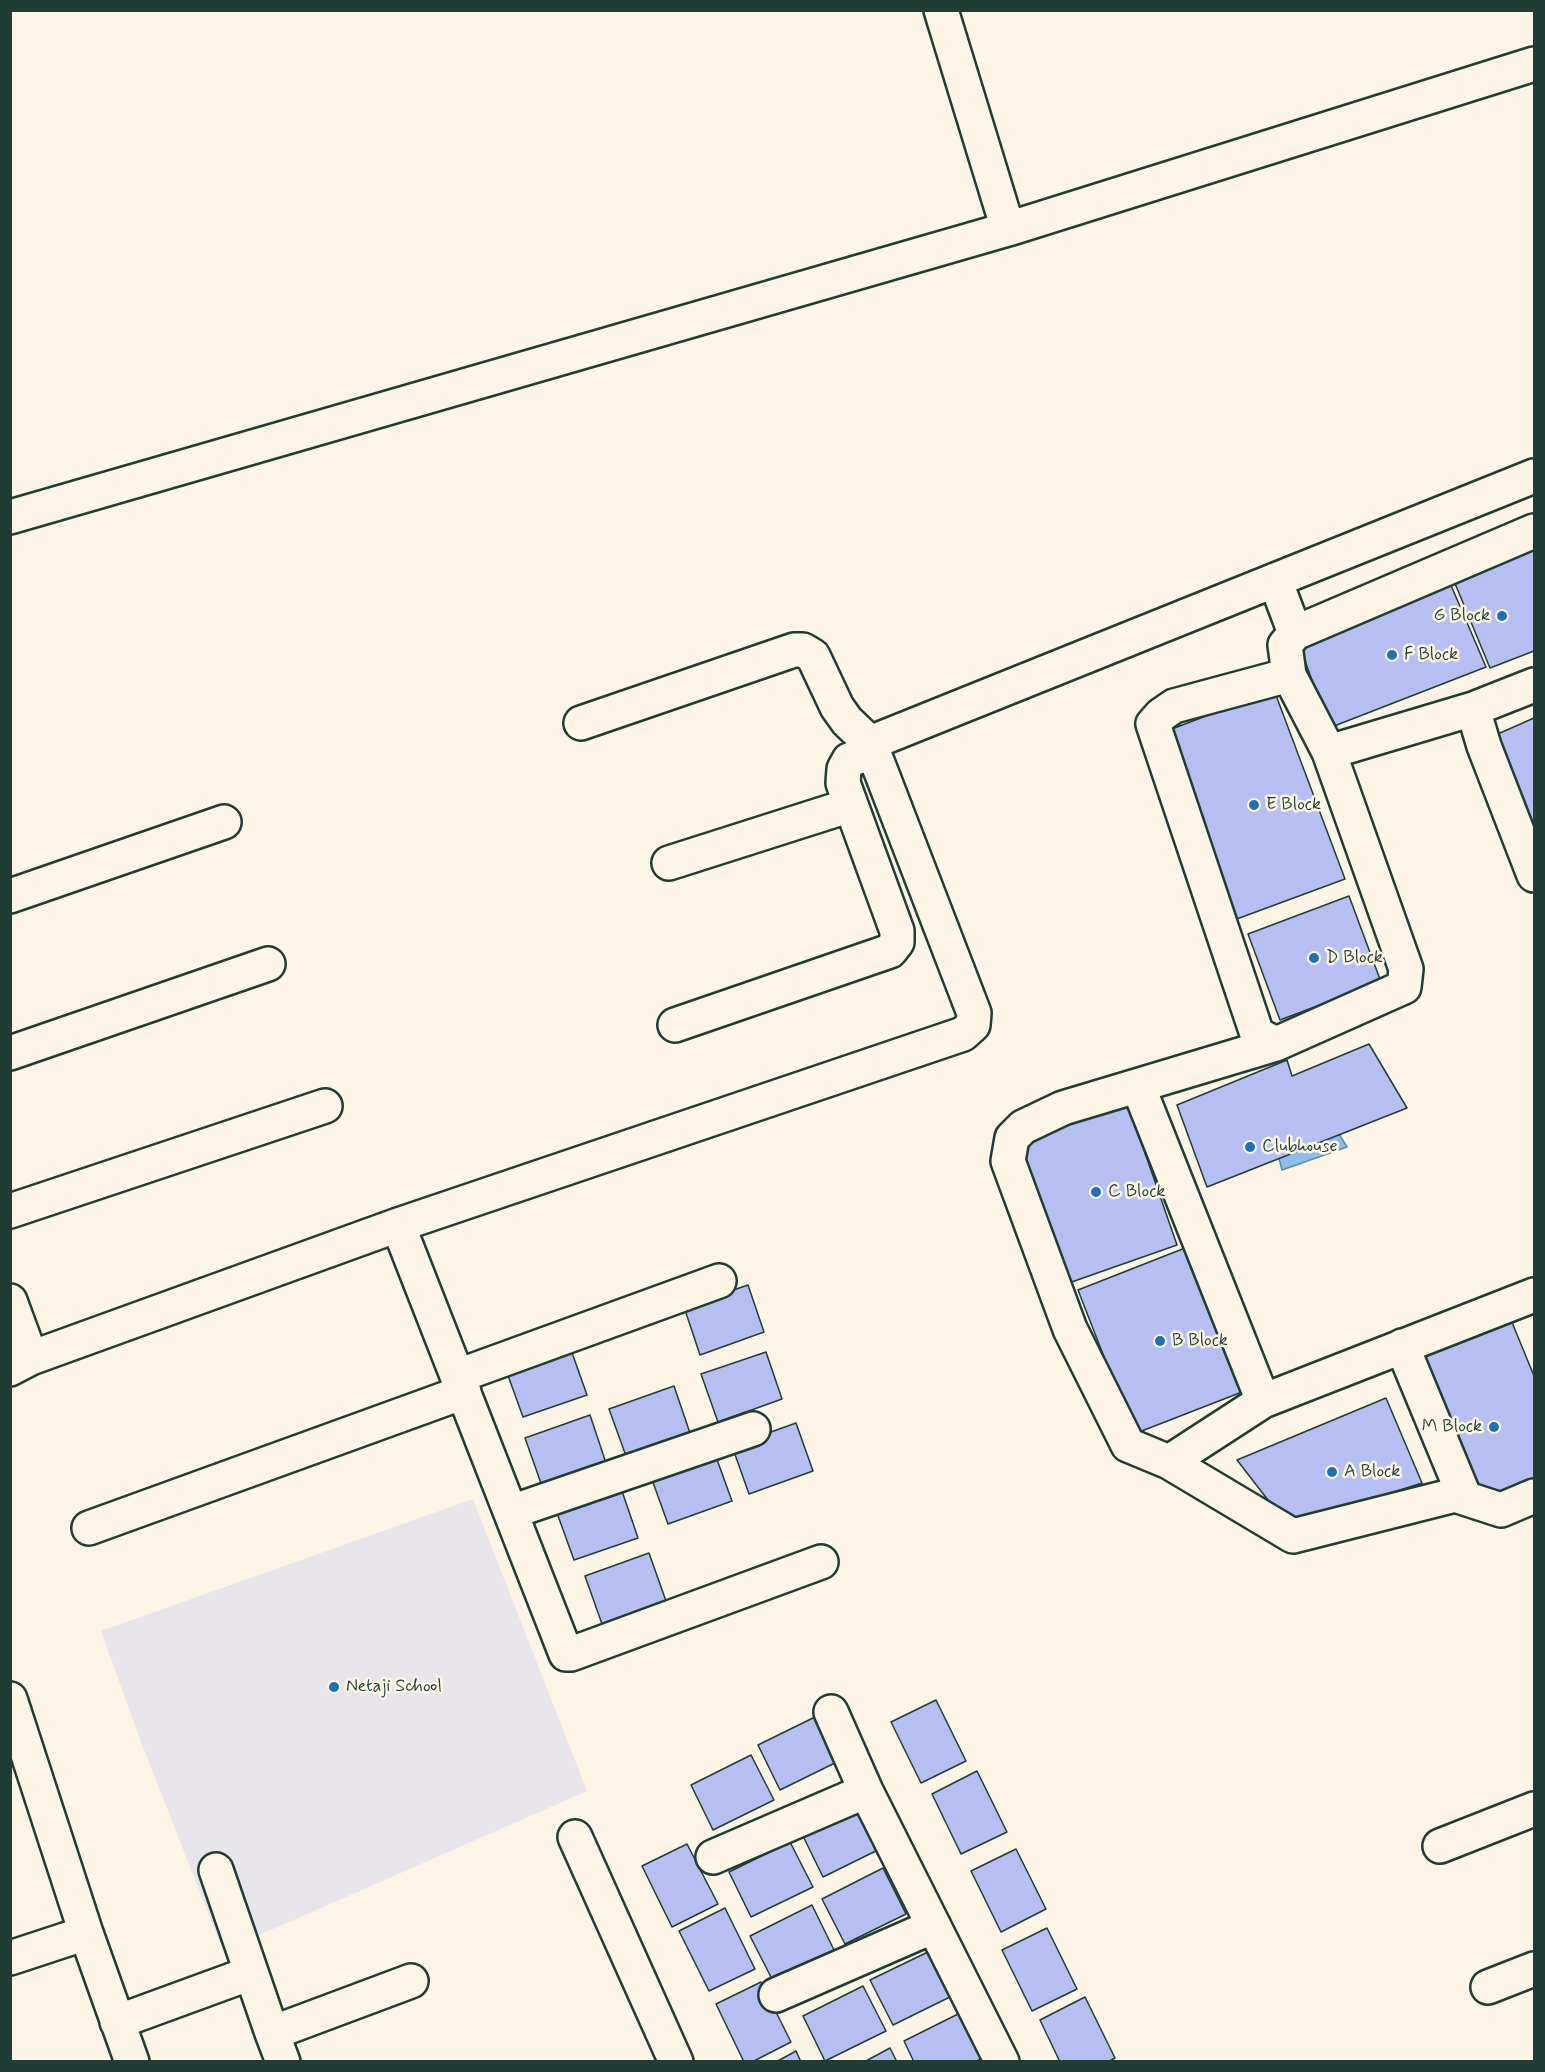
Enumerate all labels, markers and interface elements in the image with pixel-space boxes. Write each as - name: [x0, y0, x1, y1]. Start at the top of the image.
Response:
- place label: G Block: [1434, 605, 1490, 627]
- marker: G Block: [1495, 609, 1509, 623]
- place label: F Block: [1404, 644, 1458, 666]
- marker: F Block: [1385, 648, 1399, 662]
- place label: E Block: [1266, 794, 1321, 816]
- marker: E Block: [1247, 798, 1261, 812]
- place label: D Block: [1326, 947, 1383, 969]
- marker: D Block: [1307, 951, 1321, 965]
- place label: Clubhouse: [1262, 1136, 1338, 1158]
- marker: Clubhouse: [1243, 1140, 1257, 1154]
- place label: C Block: [1108, 1181, 1165, 1203]
- marker: C Block: [1089, 1185, 1103, 1199]
- place label: B Block: [1172, 1330, 1228, 1352]
- marker: B Block: [1153, 1334, 1167, 1348]
- place label: M Block: [1422, 1416, 1482, 1438]
- marker: M Block: [1487, 1420, 1501, 1434]
- place label: A Block: [1344, 1461, 1400, 1483]
- marker: A Block: [1325, 1465, 1339, 1479]
- place label: Netaji School: [346, 1676, 442, 1698]
- marker: Netaji School: [327, 1680, 341, 1694]

